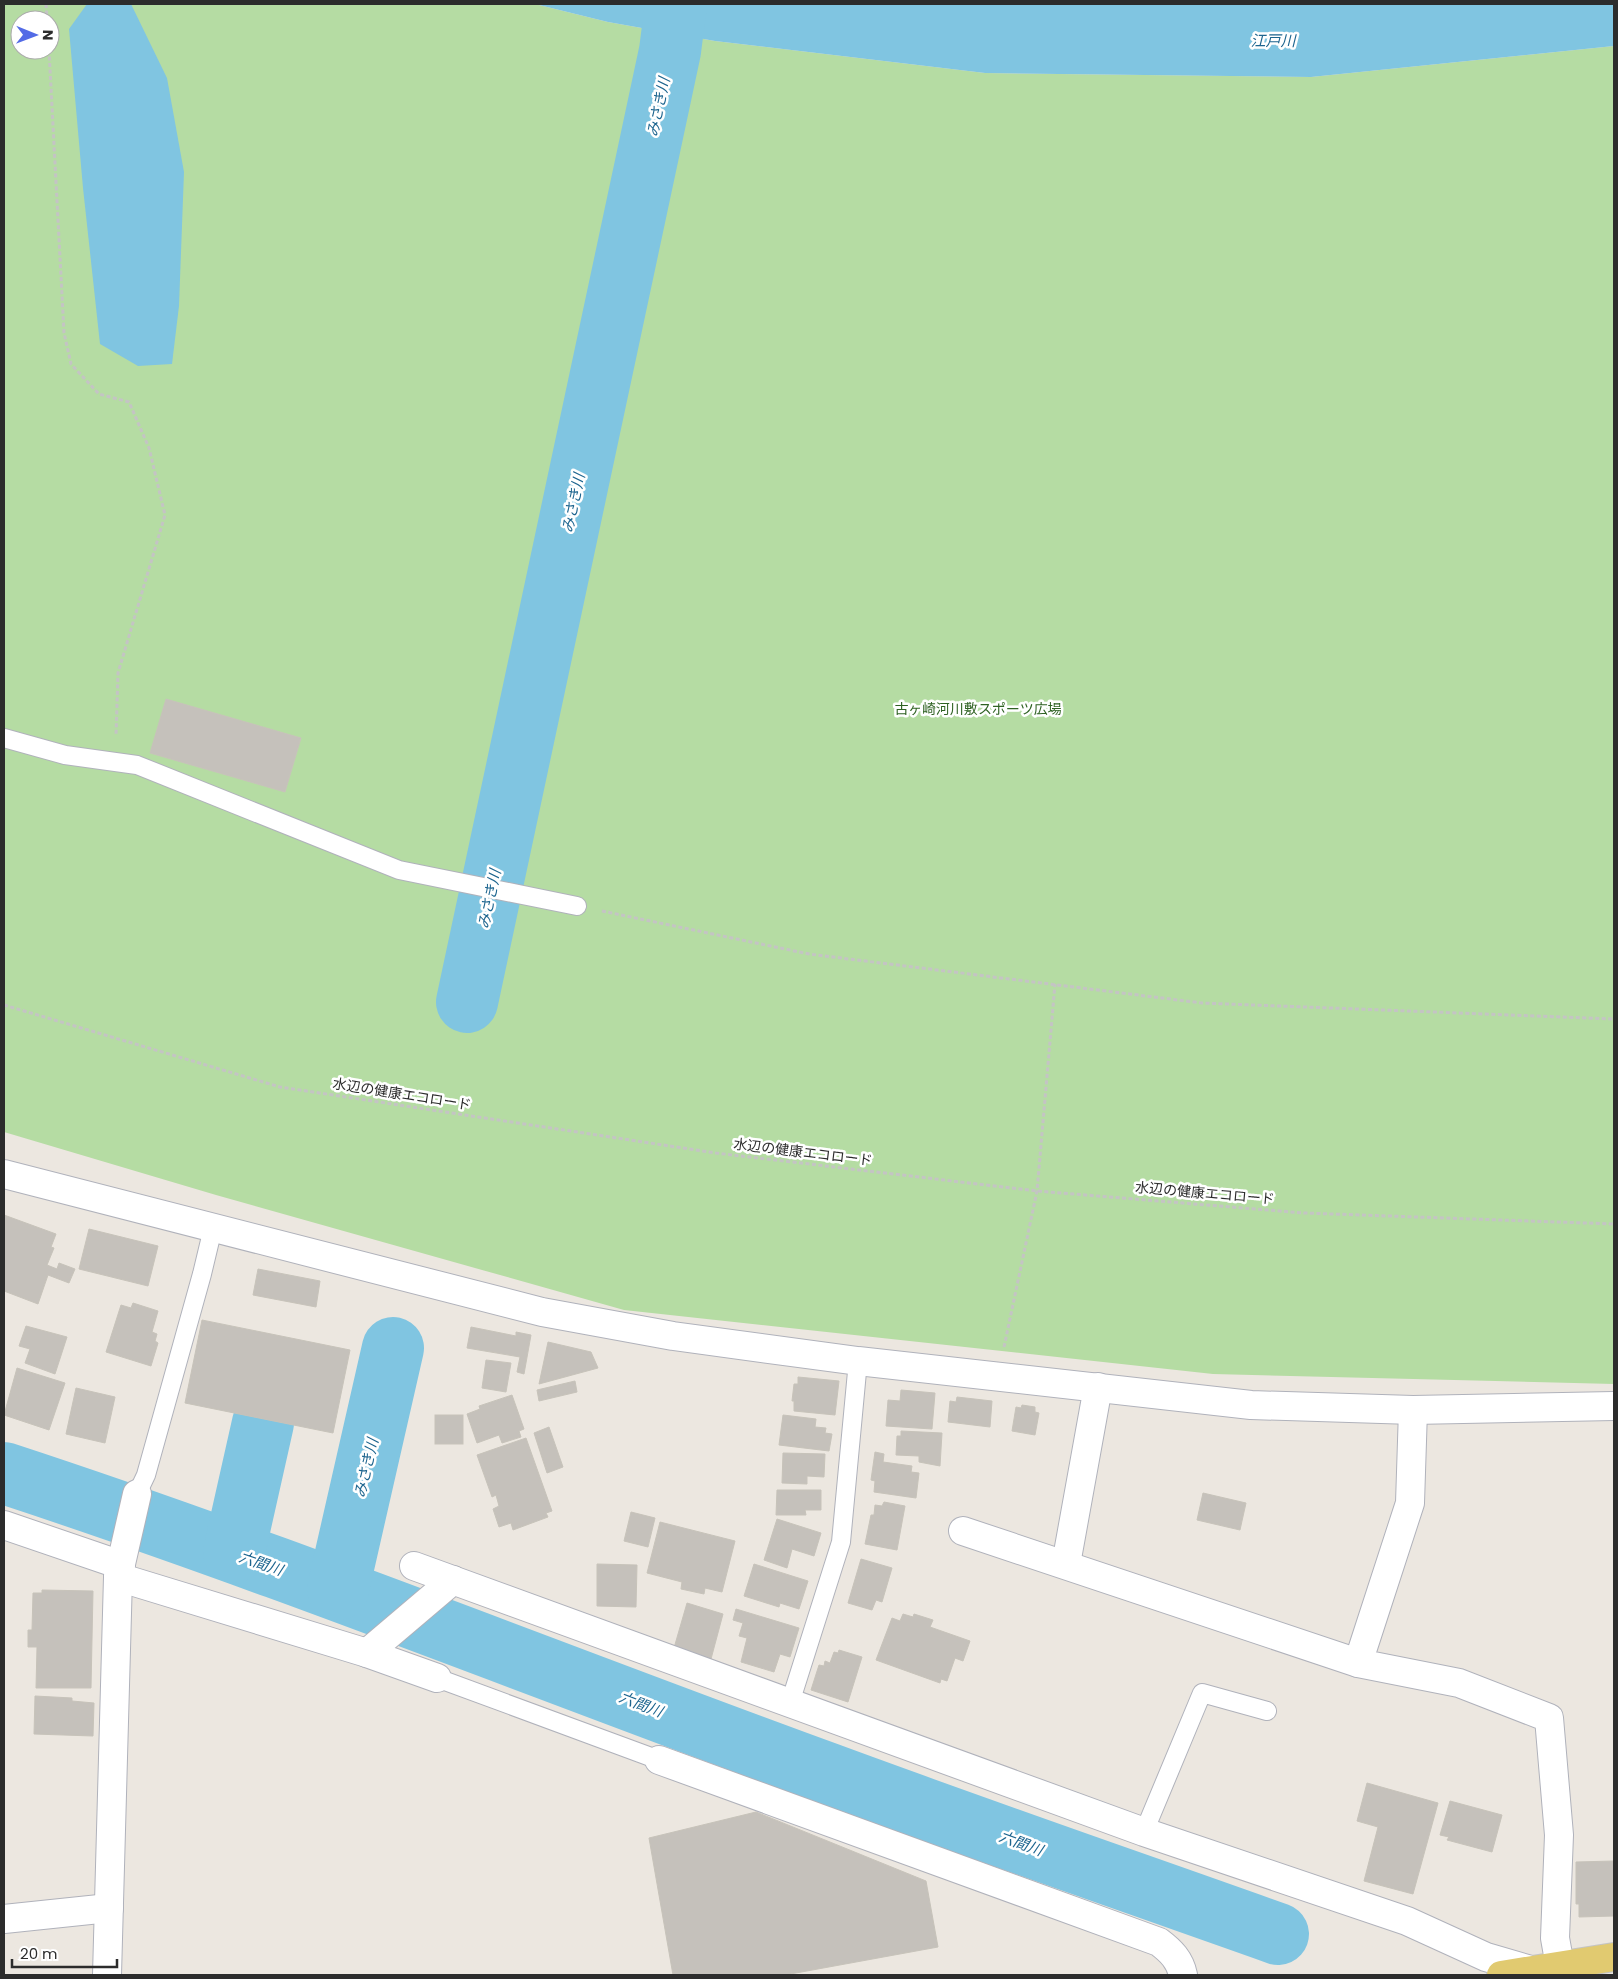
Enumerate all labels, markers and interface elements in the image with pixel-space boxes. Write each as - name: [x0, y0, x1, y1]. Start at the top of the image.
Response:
- north arrow: [10, 10, 60, 60]
- text: N: [38, 30, 58, 41]
- water label: 江戸川: [1250, 30, 1297, 51]
- water label: みさき川: [641, 74, 675, 139]
- water label: みさき川: [556, 470, 590, 535]
- park label: 古ヶ崎河川敷スポーツ広場: [894, 699, 1062, 719]
- water label: みさき川: [472, 866, 506, 931]
- street label: 水辺の健康エコロード: [331, 1073, 473, 1115]
- street label: 水辺の健康エコロード: [732, 1134, 874, 1170]
- street label: 水辺の健康エコロード: [1134, 1177, 1276, 1209]
- water label: みさき川: [349, 1434, 383, 1500]
- water label: 六間川: [236, 1546, 288, 1581]
- water label: 六間川: [616, 1686, 668, 1723]
- water label: 六間川: [996, 1825, 1048, 1861]
- scale bar: [12, 1936, 118, 1968]
- text: 20 m: [20, 1943, 58, 1964]

